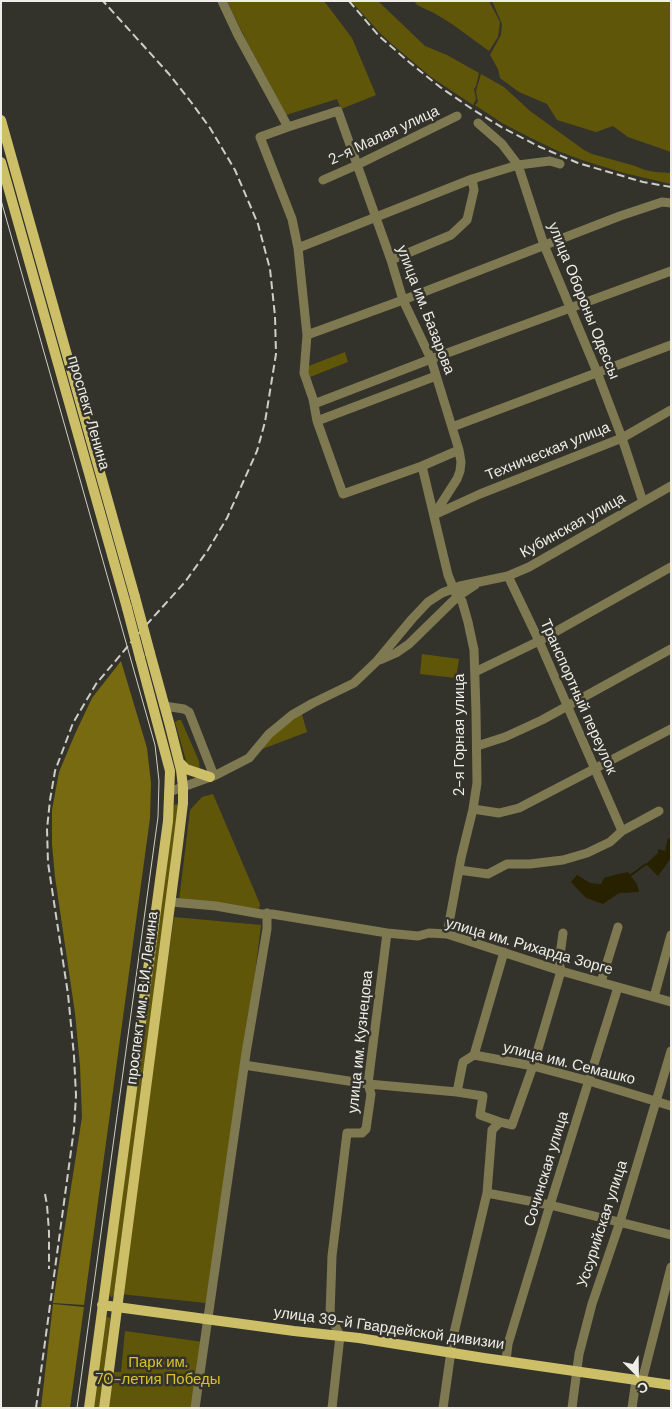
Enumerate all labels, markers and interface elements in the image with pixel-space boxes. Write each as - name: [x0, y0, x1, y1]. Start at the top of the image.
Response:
- street label: 2-я Малая улица: [326, 102, 442, 170]
- street label: улица Обороны Одессы: [543, 220, 623, 382]
- street label: улица им. Базарова: [392, 243, 458, 377]
- street label: проспект Ленина: [63, 354, 113, 472]
- street label: Техническая улица: [483, 419, 613, 485]
- street label: Кубинская улица: [517, 490, 629, 562]
- street label: Транспортный переулок: [536, 617, 620, 777]
- street label: 2-я Горная улица: [451, 674, 469, 796]
- street label: проспект им. В.И. Ленина: [123, 910, 163, 1086]
- street label: улица им. Рихарда Зорге: [443, 914, 615, 980]
- street label: улица им. Кузнецова: [345, 970, 377, 1114]
- street label: улица им. Семашко: [501, 1039, 637, 1089]
- street label: Сочинская улица: [521, 1109, 573, 1229]
- street label: Уссурийская улица: [574, 1158, 632, 1290]
- street label: улица 39-й Гвардейской дивизии: [273, 1304, 505, 1354]
- north arrow: [612, 1349, 662, 1399]
- park label: Парк им. 70-летия Победы: [95, 1354, 221, 1389]
- text: С: [635, 1378, 651, 1398]

